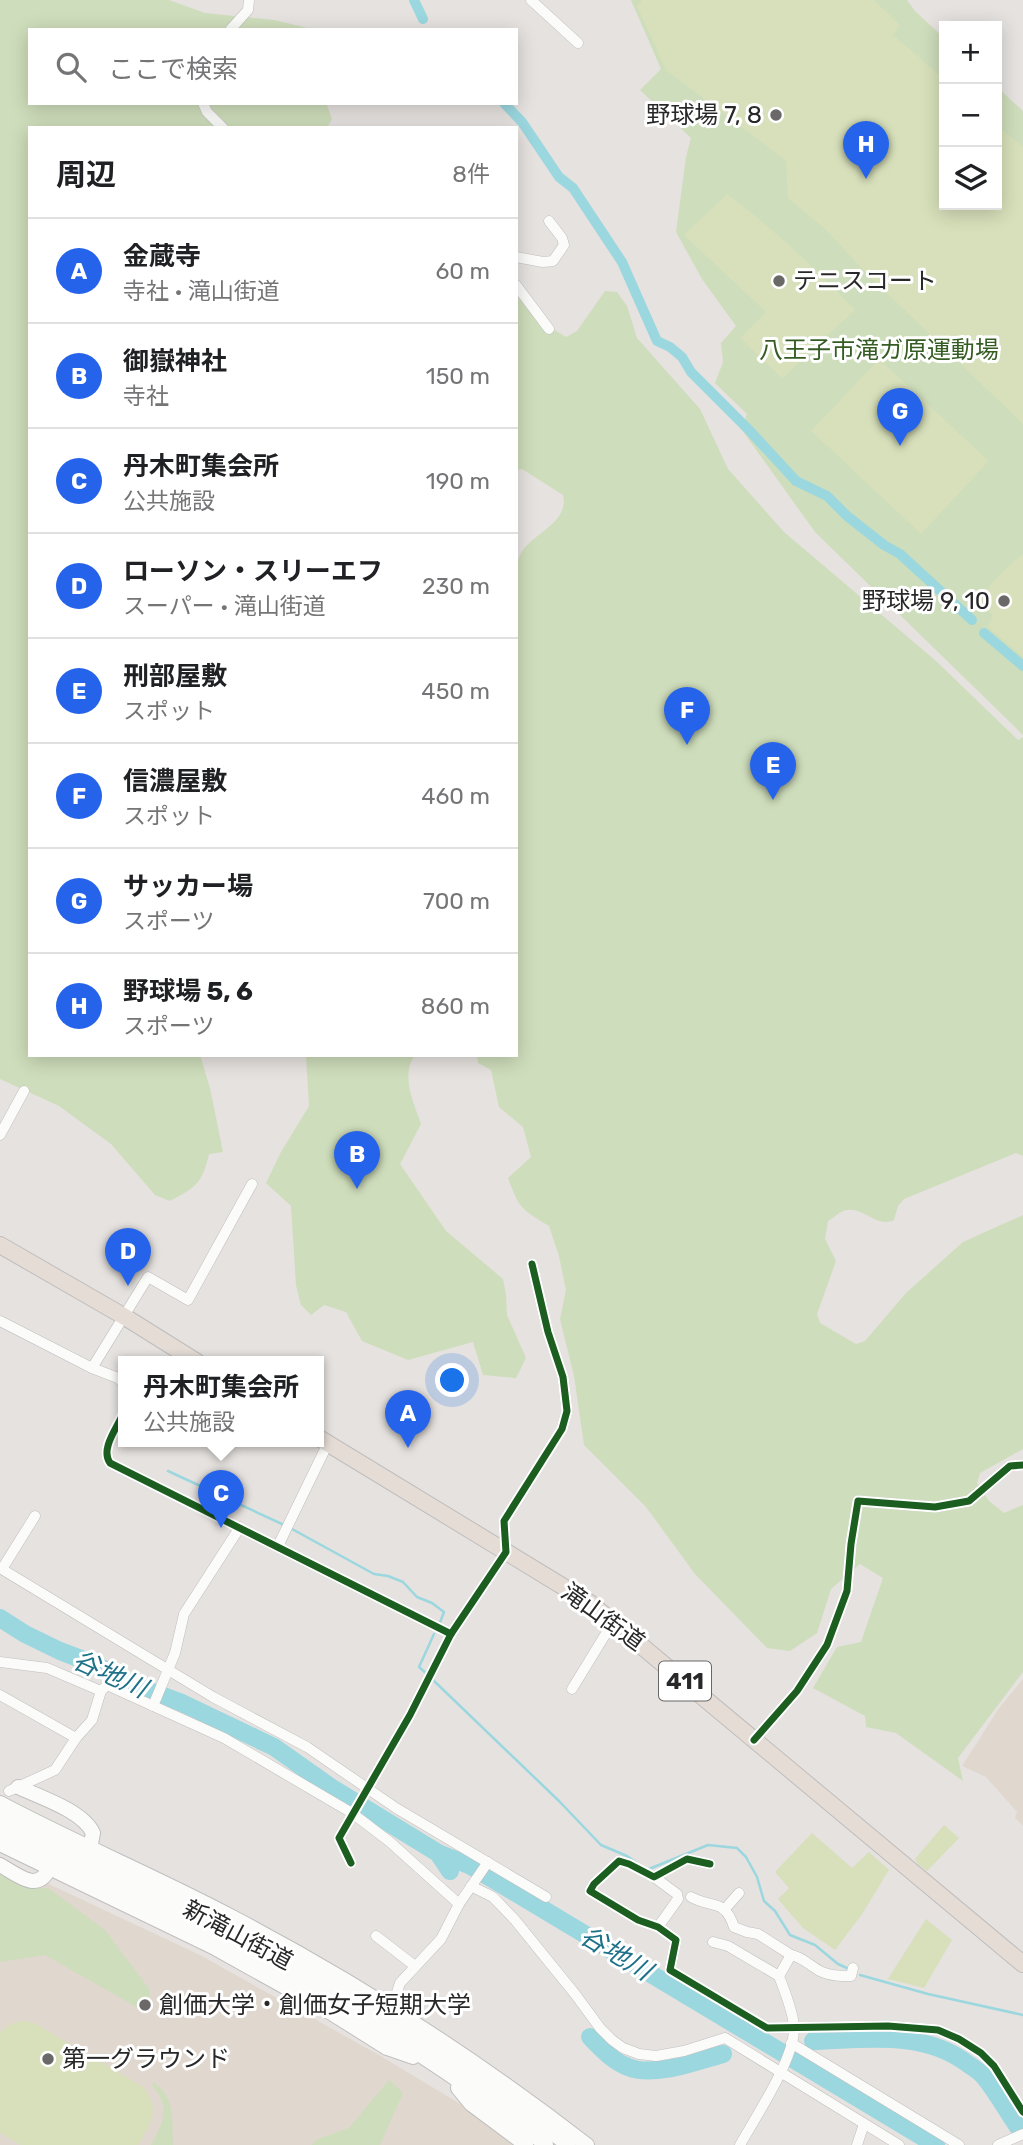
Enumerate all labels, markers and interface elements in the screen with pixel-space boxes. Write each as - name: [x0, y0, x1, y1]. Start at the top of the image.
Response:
- map controls: [939, 21, 1002, 210]
- button: +: [939, 21, 1002, 84]
- search box: [28, 28, 518, 105]
- icon: search: [52, 48, 90, 86]
- text: ここで検索: [108, 54, 238, 85]
- button: −: [939, 84, 1002, 147]
- place label: 野球場 7, 8: [646, 101, 762, 129]
- marker: 野球場 7, 8: [768, 107, 784, 123]
- pin: H: [843, 121, 889, 179]
- button: layers: [939, 147, 1002, 210]
- text: 周辺: [56, 157, 116, 193]
- text: 8件: [452, 160, 490, 188]
- text: 金蔵寺: [123, 241, 201, 272]
- text: A: [71, 257, 87, 285]
- text: 60 m: [435, 257, 490, 285]
- place label: テニスコート: [793, 267, 937, 295]
- marker: テニスコート: [771, 273, 787, 289]
- text: 寺社 · 滝山街道: [123, 277, 280, 305]
- park label: 八王子市滝ガ原運動場: [759, 336, 999, 364]
- text: 御嶽神社: [123, 346, 227, 377]
- text: B: [71, 362, 87, 390]
- text: 150 m: [426, 362, 490, 390]
- text: 寺社: [123, 382, 169, 410]
- pin: G: [877, 388, 923, 446]
- text: 丹木町集会所: [123, 451, 279, 482]
- text: C: [71, 467, 87, 495]
- text: 190 m: [426, 467, 490, 495]
- text: 公共施設: [123, 487, 215, 515]
- text: ローソン・スリーエフ: [123, 556, 383, 587]
- text: D: [71, 572, 87, 600]
- text: 230 m: [422, 572, 490, 600]
- place label: 野球場 9, 10: [862, 587, 990, 615]
- text: スーパー · 滝山街道: [123, 592, 326, 620]
- marker: 野球場 9, 10: [996, 593, 1012, 609]
- text: 刑部屋敷: [123, 661, 227, 692]
- text: E: [72, 677, 86, 705]
- text: 450 m: [421, 677, 490, 705]
- pin: F: [664, 687, 710, 745]
- text: スポット: [123, 697, 215, 725]
- pin: E: [750, 742, 796, 800]
- text: 信濃屋敷: [123, 766, 227, 797]
- text: F: [72, 782, 86, 810]
- text: 460 m: [421, 782, 490, 810]
- text: スポット: [123, 802, 215, 830]
- text: サッカー場: [123, 871, 253, 902]
- text: G: [71, 887, 87, 915]
- text: 700 m: [423, 887, 490, 915]
- text: スポーツ: [123, 907, 215, 935]
- text: 野球場 5, 6: [123, 976, 253, 1007]
- text: H: [70, 992, 88, 1020]
- text: 860 m: [421, 992, 490, 1020]
- text: スポーツ: [123, 1012, 215, 1040]
- pin: B: [334, 1131, 380, 1189]
- pin: D: [105, 1228, 151, 1286]
- popup: [118, 1356, 324, 1447]
- your location: [435, 1363, 469, 1397]
- text: 丹木町集会所: [143, 1372, 299, 1403]
- pin: A: [385, 1390, 431, 1448]
- text: 公共施設: [143, 1408, 235, 1436]
- pin: C: [198, 1470, 244, 1528]
- street label: 滝山街道: [556, 1577, 650, 1657]
- water label: 谷地川: [68, 1644, 154, 1706]
- road number: 411: [659, 1662, 711, 1700]
- street label: 新滝山街道: [178, 1894, 298, 1976]
- water label: 谷地川: [574, 1920, 660, 1988]
- place label: 創価大学・創価女子短期大学: [159, 1991, 471, 2019]
- marker: 創価大学・創価女子短期大学: [137, 1997, 153, 2013]
- place label: 第一グラウンド: [62, 2045, 230, 2073]
- marker: 第一グラウンド: [40, 2051, 56, 2067]

